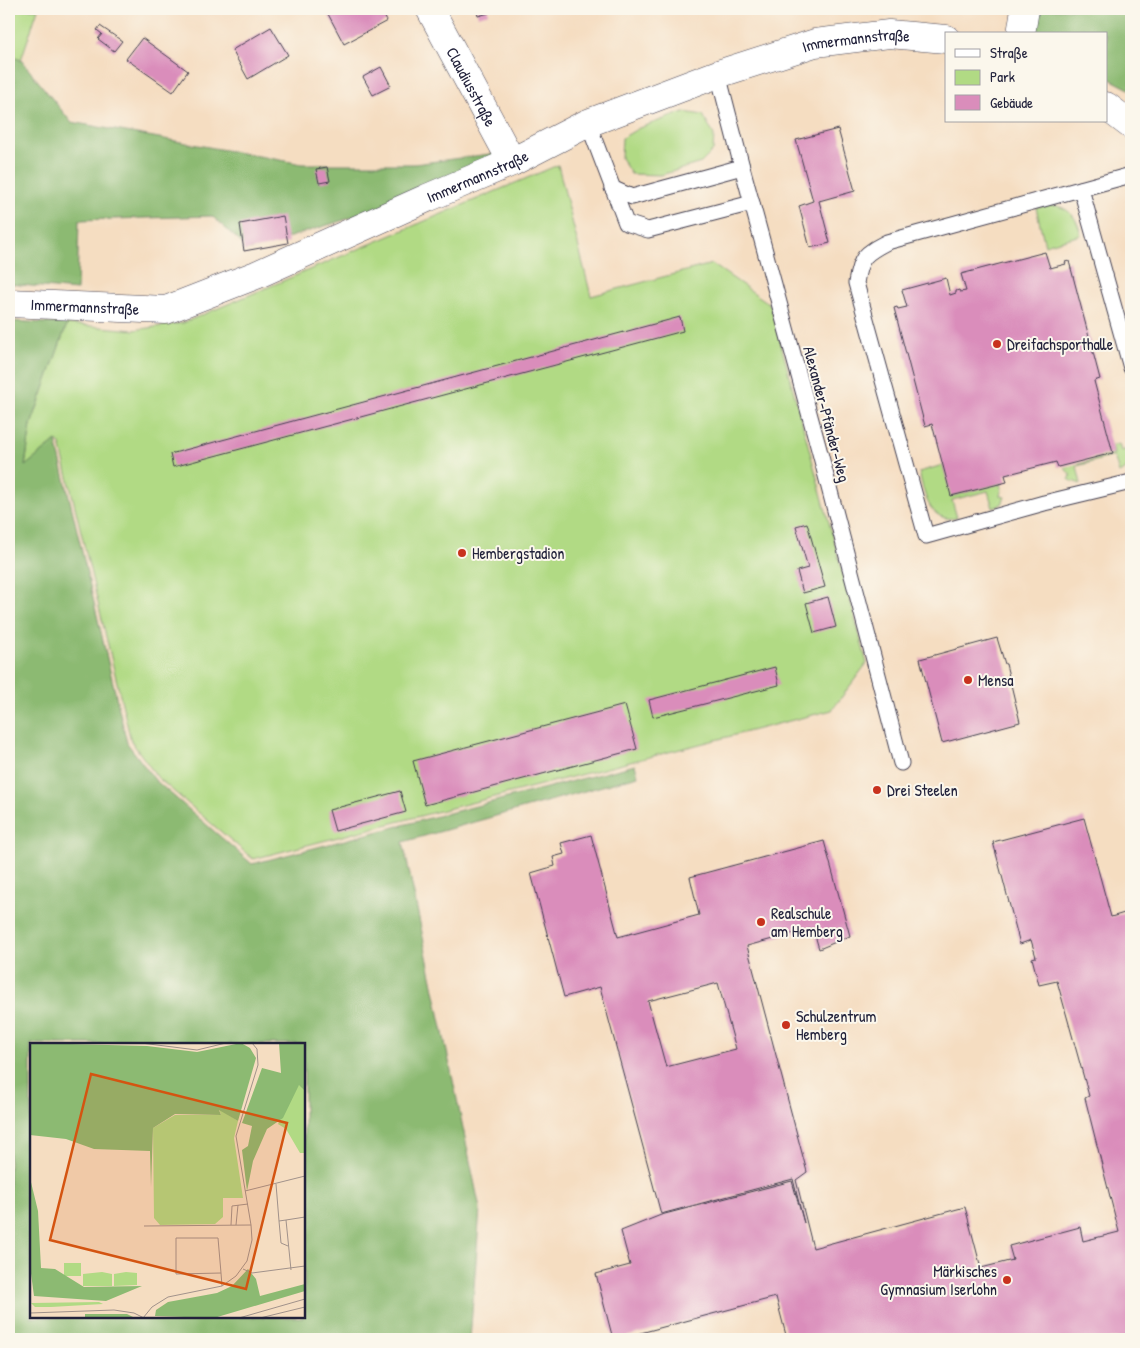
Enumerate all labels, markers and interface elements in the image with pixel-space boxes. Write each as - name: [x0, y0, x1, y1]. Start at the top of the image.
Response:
- street label: Immermannstraße: [799, 23, 912, 57]
- legend: [945, 32, 1108, 122]
- text: Straße: [990, 42, 1028, 63]
- street label: Claudiusstraße: [441, 43, 502, 131]
- text: Park: [990, 66, 1015, 87]
- text: Gebäude: [990, 92, 1033, 113]
- street label: Immermannstraße: [423, 144, 533, 208]
- street label: Immermannstraße: [30, 293, 140, 320]
- place label: Dreifachsporthalle: [1007, 333, 1114, 355]
- marker: Dreifachsporthalle: [991, 338, 1003, 350]
- street label: Alexander-Pfänder-Weg: [798, 344, 856, 484]
- place label: Hembergstadion: [472, 542, 564, 564]
- marker: Hembergstadion: [456, 547, 468, 559]
- place label: Mensa: [978, 669, 1014, 691]
- marker: Mensa: [962, 674, 974, 686]
- place label: Drei Steelen: [887, 779, 958, 801]
- marker: Drei Steelen: [871, 784, 883, 796]
- place label: Realschule am Hemberg: [771, 902, 843, 942]
- marker: Realschule am Hemberg: [755, 916, 767, 928]
- place label: Schulzentrum Hemberg: [796, 1005, 876, 1045]
- marker: Schulzentrum Hemberg: [780, 1019, 792, 1031]
- inset map: [30, 1043, 305, 1318]
- place label: Märkisches Gymnasium Iserlohn: [880, 1260, 997, 1300]
- marker: Märkisches Gymnasium Iserlohn: [1001, 1274, 1013, 1286]

